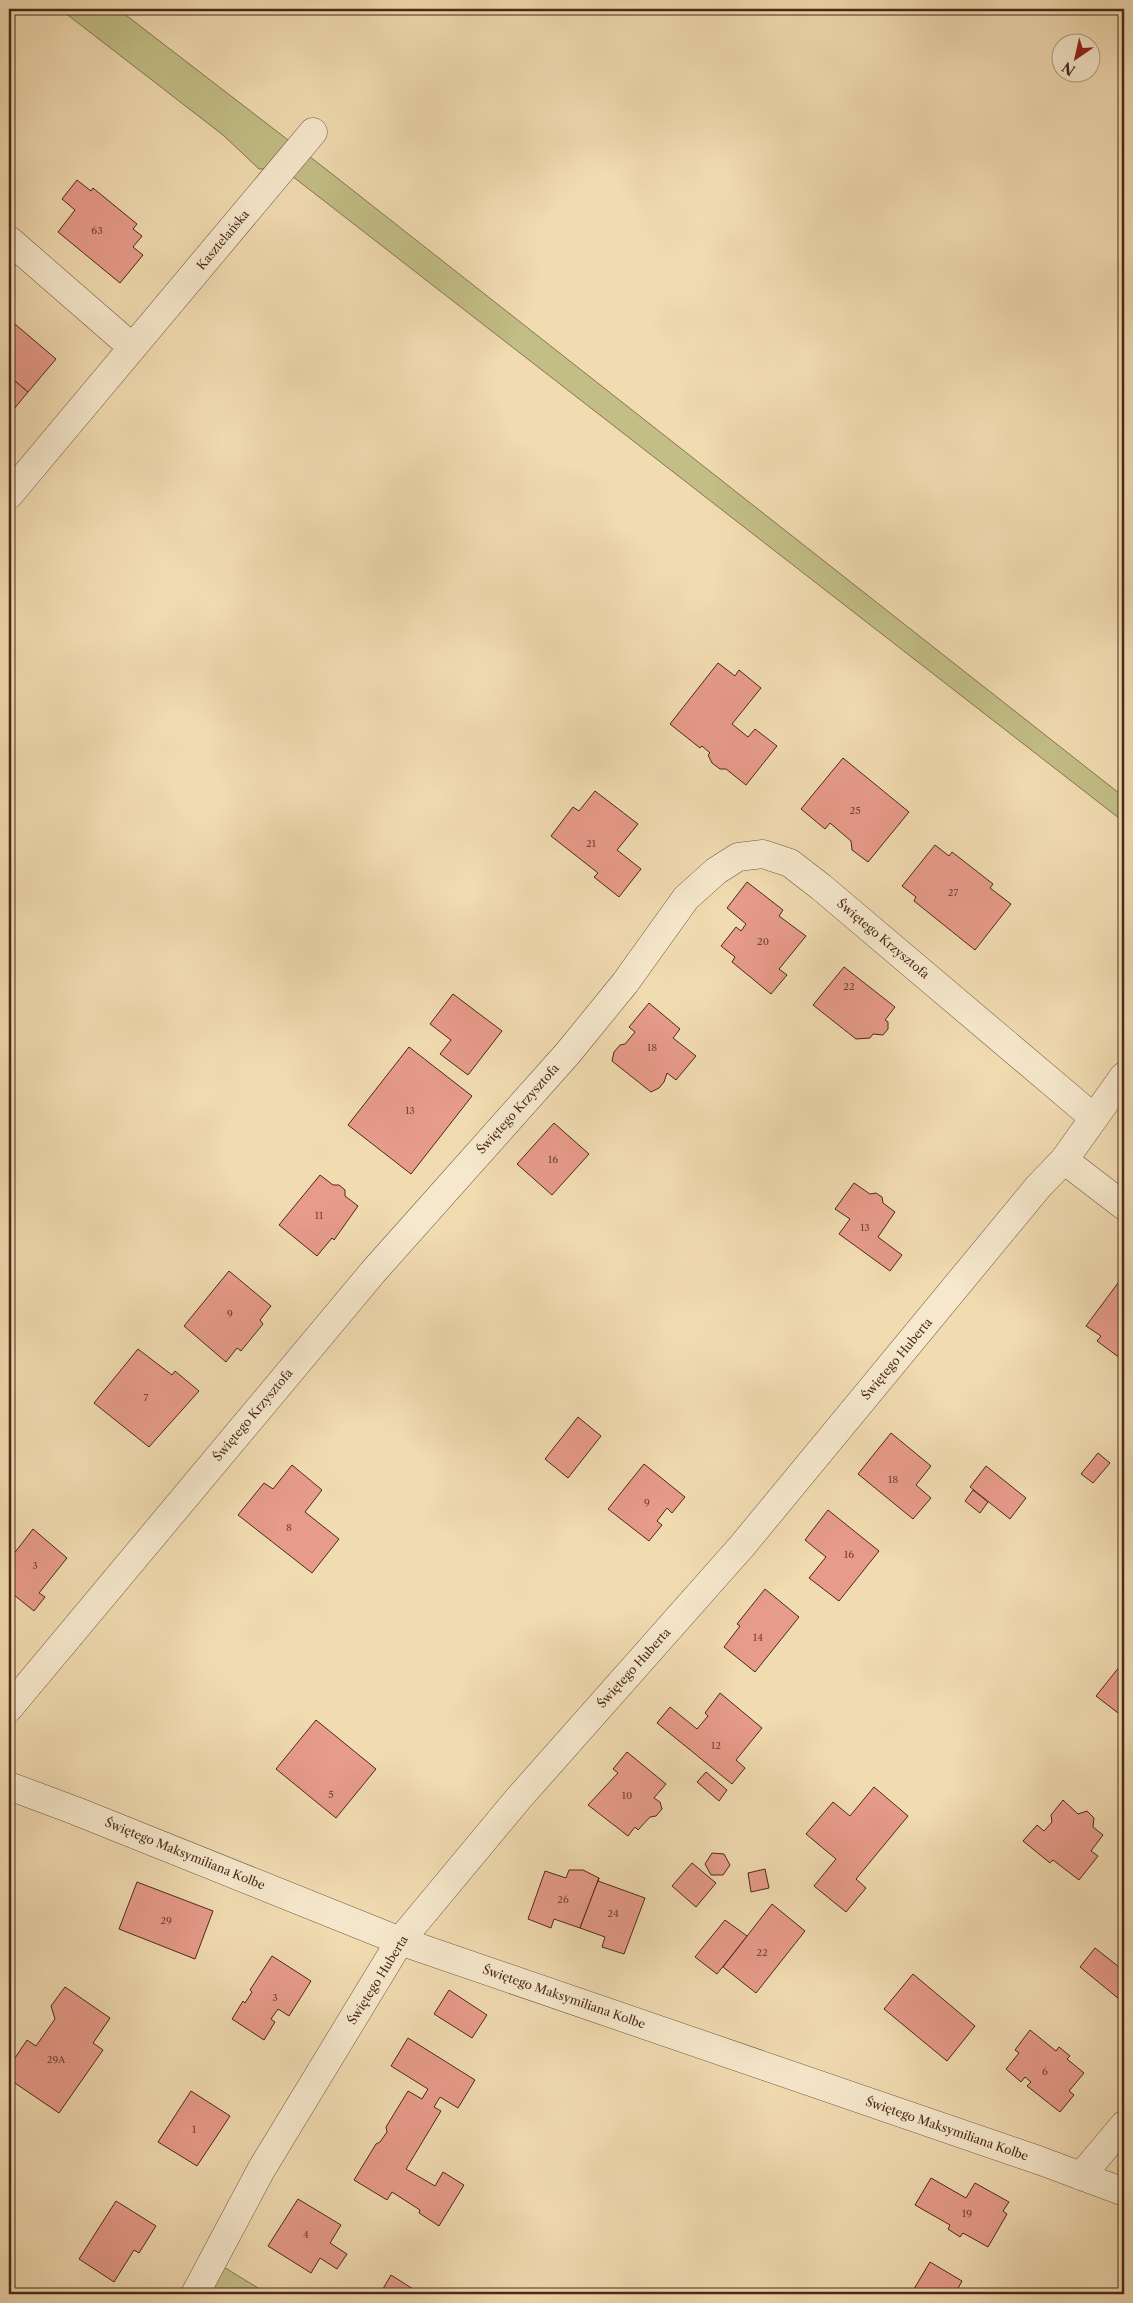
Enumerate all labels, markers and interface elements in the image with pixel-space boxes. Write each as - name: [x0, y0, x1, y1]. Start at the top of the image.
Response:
- north arrow: [1050, 32, 1100, 82]
- text: N: [1059, 58, 1079, 80]
- street label: Kasztelańska: [193, 206, 252, 273]
- house number: 63: [91, 224, 103, 237]
- house number: 25: [849, 804, 861, 817]
- house number: 21: [586, 837, 597, 850]
- house number: 27: [948, 886, 958, 899]
- street label: Świętego Krzysztofa: [834, 895, 934, 982]
- house number: 20: [757, 935, 769, 948]
- house number: 22: [843, 980, 855, 993]
- house number: 18: [647, 1041, 657, 1054]
- street label: Świętego Krzysztofa: [473, 1059, 562, 1157]
- house number: 13: [405, 1104, 415, 1117]
- house number: 16: [548, 1153, 558, 1166]
- house number: 11: [315, 1209, 324, 1222]
- house number: 13: [860, 1221, 870, 1234]
- house number: 9: [227, 1307, 233, 1320]
- street label: Świętego Huberta: [857, 1314, 936, 1403]
- street label: Świętego Krzysztofa: [209, 1364, 296, 1464]
- house number: 7: [144, 1391, 149, 1404]
- house number: 18: [888, 1473, 898, 1486]
- house number: 9: [644, 1496, 650, 1509]
- house number: 8: [286, 1521, 292, 1534]
- house number: 16: [844, 1548, 854, 1561]
- house number: 3: [32, 1559, 38, 1572]
- street label: Świętego Huberta: [593, 1623, 674, 1711]
- house number: 14: [753, 1631, 763, 1644]
- house number: 12: [711, 1739, 721, 1752]
- house number: 5: [328, 1788, 334, 1801]
- house number: 10: [622, 1789, 632, 1802]
- street label: Świętego Maksymiliana Kolbe: [103, 1814, 268, 1893]
- house number: 26: [557, 1893, 569, 1906]
- house number: 24: [607, 1907, 619, 1920]
- house number: 29: [160, 1914, 172, 1927]
- street label: Świętego Huberta: [343, 1931, 411, 2027]
- house number: 22: [756, 1946, 768, 1959]
- street label: Świętego Maksymiliana Kolbe: [481, 1961, 648, 2032]
- house number: 3: [272, 1991, 278, 2004]
- house number: 29A: [47, 2053, 66, 2066]
- house number: 6: [1042, 2065, 1048, 2078]
- street label: Świętego Maksymiliana Kolbe: [864, 2093, 1031, 2164]
- house number: 1: [192, 2123, 197, 2136]
- house number: 19: [962, 2207, 972, 2220]
- house number: 4: [303, 2228, 309, 2241]

